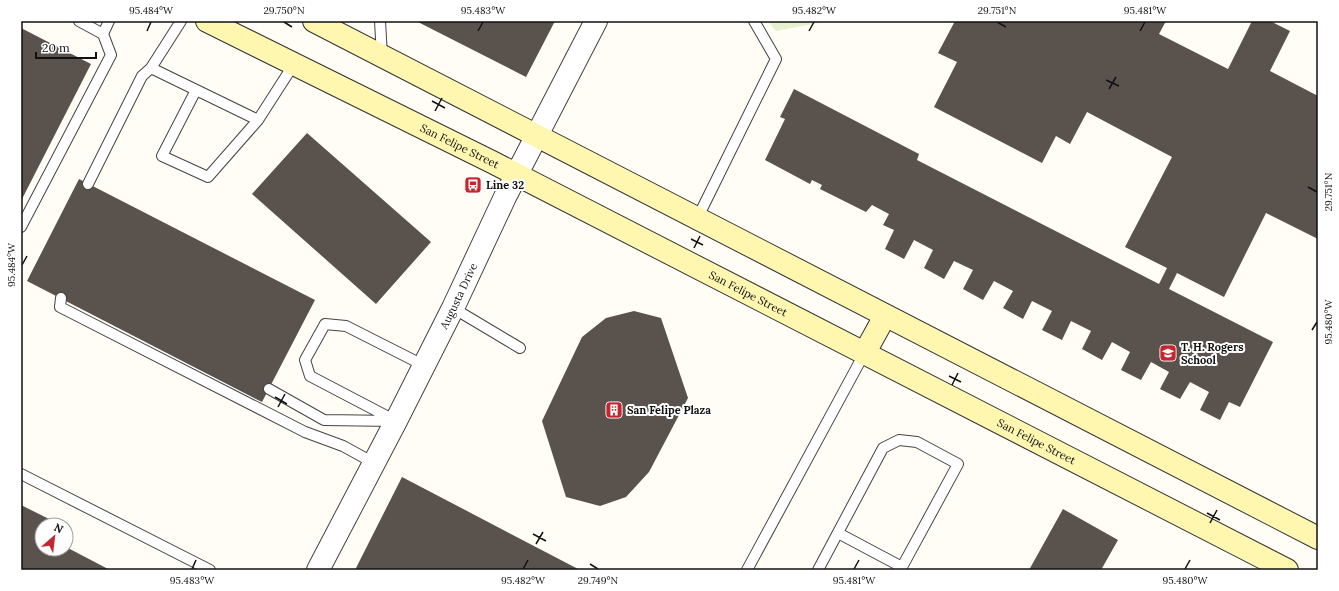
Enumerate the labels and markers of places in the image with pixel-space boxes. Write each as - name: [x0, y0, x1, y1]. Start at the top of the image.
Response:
- bus stop icon: Line 32: [463, 175, 483, 195]
- place label: Line 32: [486, 178, 524, 192]
- place label: T. H. Rogers School: [1181, 340, 1244, 367]
- school or university icon: T. H. Rogers School: [1158, 343, 1178, 363]
- building icon: San Felipe Plaza: [604, 400, 624, 420]
- place label: San Felipe Plaza: [627, 403, 711, 417]

